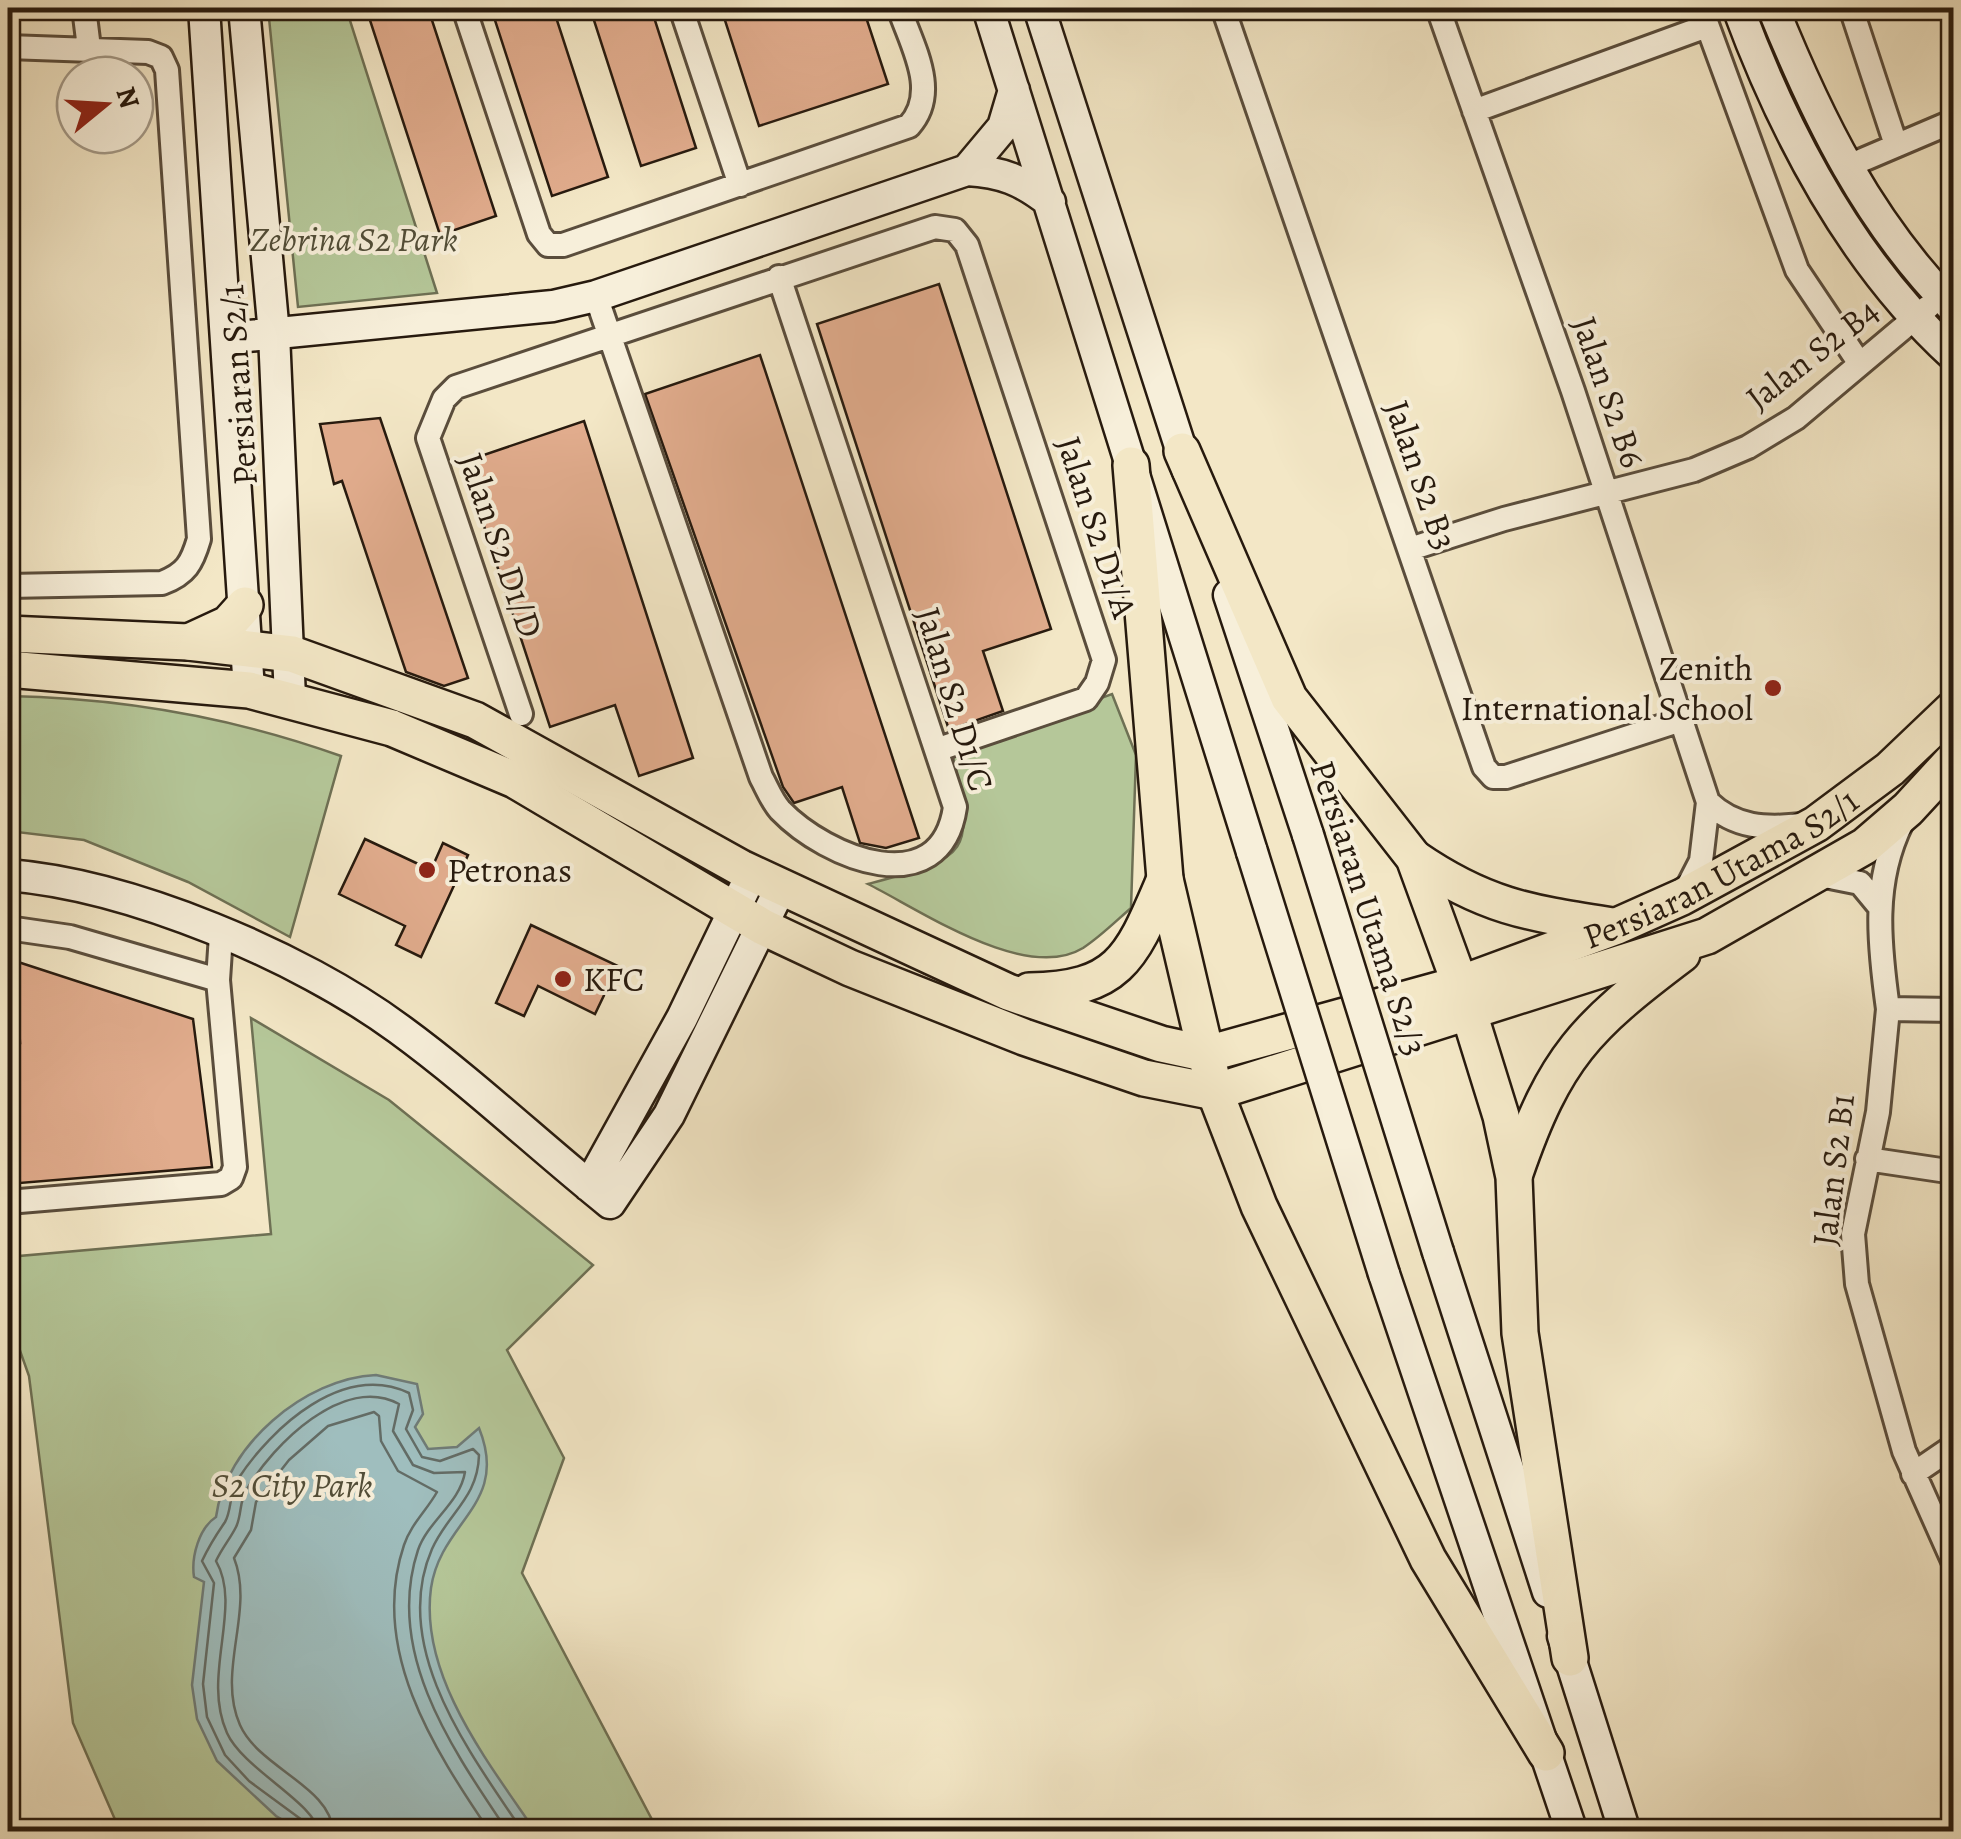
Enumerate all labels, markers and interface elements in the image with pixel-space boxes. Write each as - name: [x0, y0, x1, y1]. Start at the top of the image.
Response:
- north arrow: [55, 55, 155, 155]
- text: N: [107, 82, 149, 113]
- park label: Zebrina S2 Park: [250, 215, 458, 263]
- street label: Persiaran S2/1: [207, 283, 269, 487]
- street label: Jalan S2 B4: [1736, 287, 1888, 421]
- street label: Jalan S2 B6: [1561, 310, 1657, 474]
- street label: Jalan S2 B3: [1373, 394, 1469, 556]
- street label: Jalan S2 D1/A: [1045, 430, 1149, 624]
- street label: Jalan S2 D1/D: [447, 446, 555, 644]
- street label: Jalan S2 D1/C: [904, 601, 1006, 797]
- place label: Zenith International School: [1461, 644, 1753, 732]
- marker: Zenith International School: [1762, 677, 1784, 699]
- street label: Persiaran Utama S2/3: [1299, 754, 1439, 1062]
- street label: Persiaran Utama S2/1: [1576, 777, 1868, 960]
- place label: Petronas: [447, 846, 572, 894]
- marker: Petronas: [416, 859, 438, 881]
- place label: KFC: [583, 955, 644, 1003]
- marker: KFC: [552, 968, 574, 990]
- street label: Jalan S2 B1: [1800, 1091, 1866, 1249]
- park label: S2 City Park: [211, 1461, 373, 1509]

